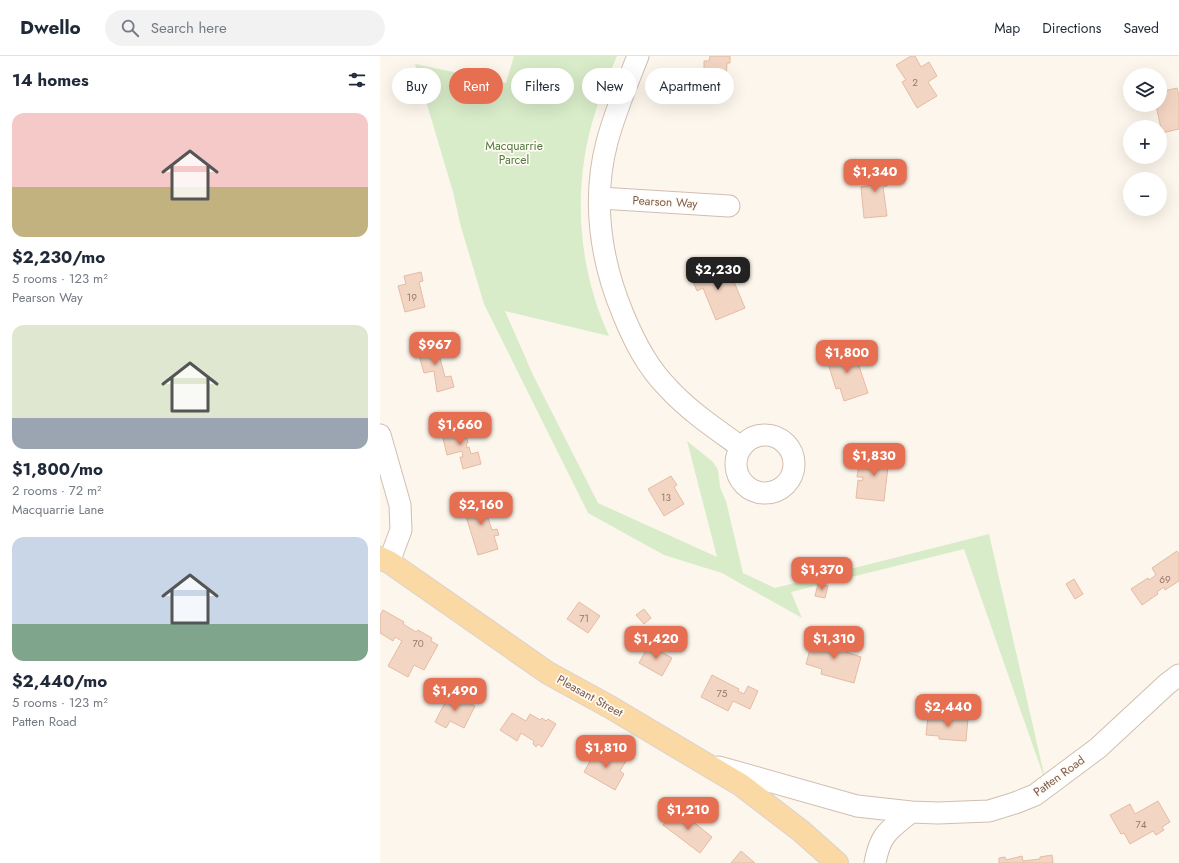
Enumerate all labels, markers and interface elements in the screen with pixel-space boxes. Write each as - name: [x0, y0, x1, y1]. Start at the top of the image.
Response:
- search box: [105, 10, 385, 46]
- text: Dwello: [20, 14, 81, 41]
- icon: search: [119, 17, 141, 39]
- text: Search here: [151, 17, 227, 39]
- text: Map: [994, 18, 1020, 38]
- text: Directions: [1042, 18, 1102, 38]
- text: Saved: [1124, 18, 1159, 38]
- text: 14 homes: [12, 68, 89, 92]
- chip: Buy: [392, 68, 441, 104]
- chip: Rent: [449, 68, 503, 104]
- chip: Filters: [511, 68, 574, 104]
- chip: New: [582, 68, 637, 104]
- chip: Apartment: [645, 68, 734, 104]
- map controls: [1123, 68, 1167, 216]
- button: layers: [1123, 68, 1167, 112]
- icon: filters: [346, 69, 368, 91]
- house number: 2: [912, 75, 918, 90]
- button: +: [1123, 120, 1167, 164]
- park label: Macquarrie Parcel: [485, 137, 543, 169]
- icon: home: [154, 139, 226, 211]
- pin: $1,340: [842, 159, 908, 193]
- text: $1,340: [853, 162, 897, 181]
- button: −: [1123, 172, 1167, 216]
- street label: Pearson Way: [632, 191, 699, 213]
- text: $2,230/mo: [12, 245, 105, 269]
- pin: $2,230: [685, 257, 751, 291]
- text: $2,230: [695, 260, 741, 279]
- text: 5 rooms · 123 m²: [12, 269, 108, 288]
- text: Pearson Way: [12, 288, 83, 307]
- house number: 19: [407, 290, 417, 305]
- pin: $967: [411, 332, 459, 366]
- text: $967: [418, 335, 452, 354]
- pin: $1,800: [814, 340, 880, 374]
- text: $1,800: [825, 343, 869, 362]
- icon: home: [154, 351, 226, 423]
- pin: $1,660: [427, 412, 493, 446]
- text: $1,660: [438, 415, 482, 434]
- pin: $1,830: [841, 443, 907, 477]
- text: $1,830: [852, 446, 896, 465]
- text: $1,800/mo: [12, 457, 103, 481]
- text: 2 rooms · 72 m²: [12, 481, 102, 500]
- house number: 13: [661, 490, 672, 505]
- pin: $2,160: [448, 492, 514, 526]
- text: $2,160: [459, 495, 503, 514]
- text: Macquarrie Lane: [12, 500, 104, 519]
- pin: $1,370: [789, 557, 855, 591]
- text: $1,370: [800, 560, 844, 579]
- icon: home: [154, 563, 226, 635]
- house number: 69: [1159, 572, 1171, 587]
- house number: 71: [579, 611, 589, 626]
- pin: $1,420: [623, 626, 689, 660]
- pin: $1,310: [801, 626, 867, 660]
- text: $1,420: [633, 629, 679, 648]
- text: $1,310: [813, 629, 855, 648]
- house number: 70: [412, 636, 424, 651]
- text: $2,440/mo: [12, 669, 107, 693]
- street label: Pleasant Street: [554, 670, 627, 722]
- pin: $1,490: [422, 678, 488, 712]
- text: $1,490: [432, 681, 478, 700]
- house number: 75: [717, 686, 728, 701]
- text: 5 rooms · 123 m²: [12, 693, 108, 712]
- pin: $2,440: [915, 694, 981, 728]
- text: $2,440: [924, 697, 972, 716]
- text: Patten Road: [12, 712, 77, 731]
- pin: $1,810: [573, 735, 639, 769]
- text: $1,810: [585, 738, 627, 757]
- street label: Patten Road: [1030, 751, 1088, 801]
- pin: $1,210: [655, 797, 721, 831]
- text: $1,210: [667, 800, 709, 819]
- house number: 74: [1135, 817, 1147, 832]

